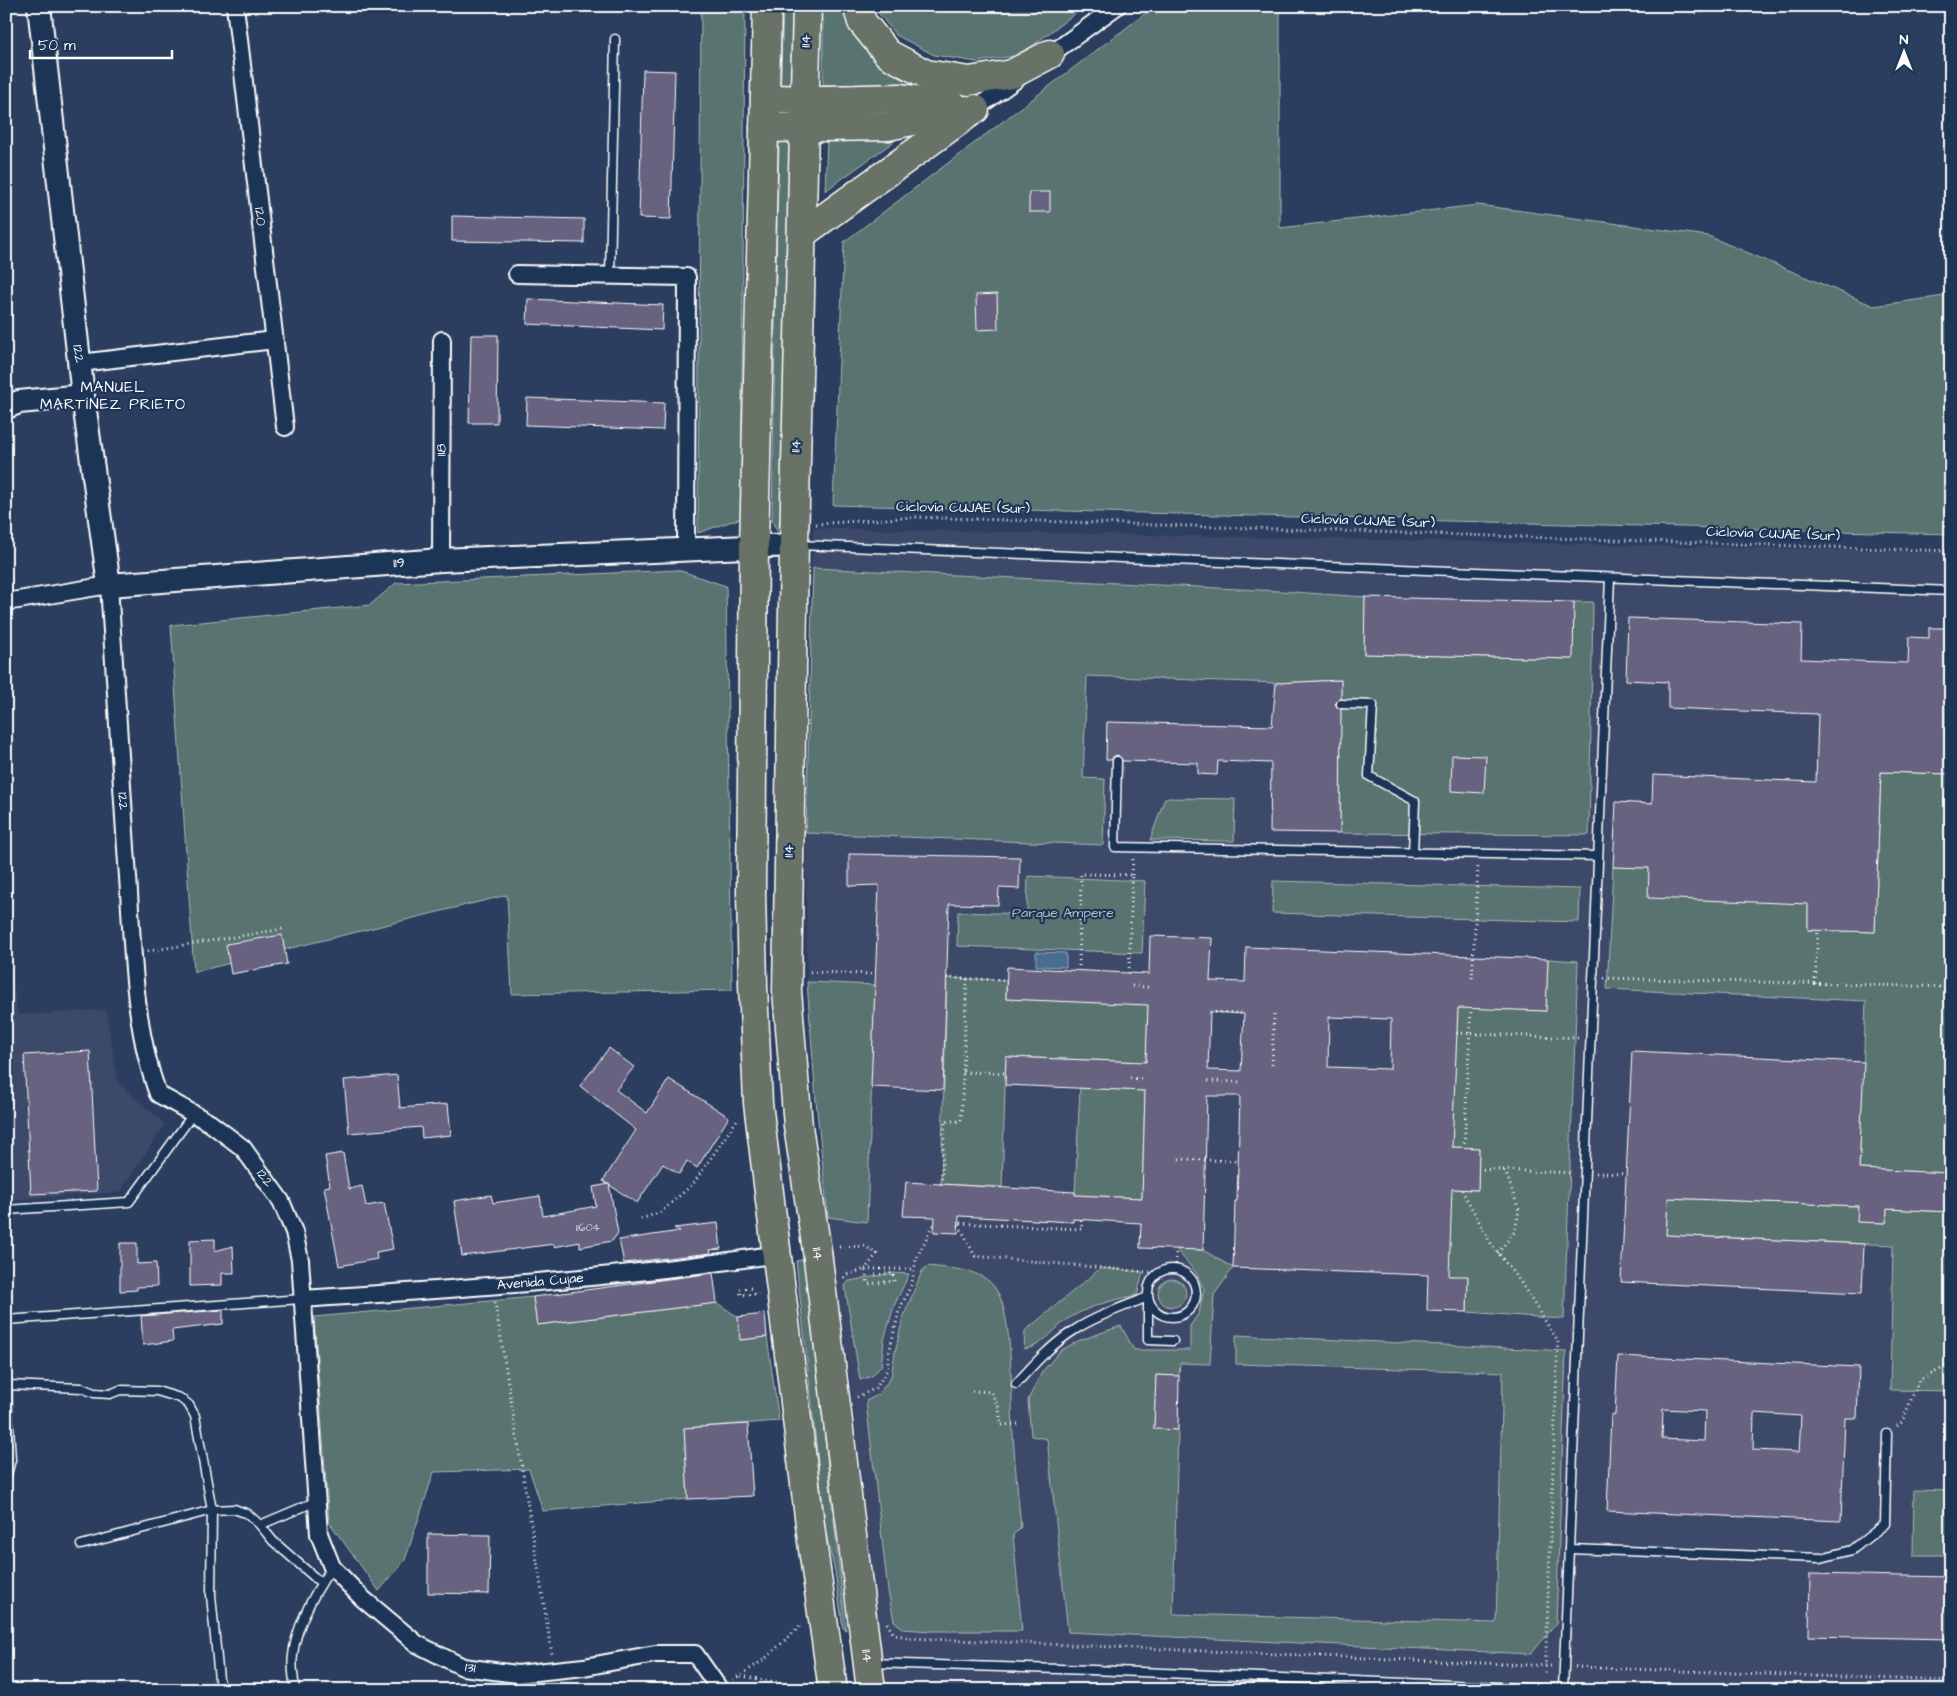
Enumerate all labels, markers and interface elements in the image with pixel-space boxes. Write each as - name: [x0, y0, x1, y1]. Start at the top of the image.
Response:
- scale bar: [30, 28, 172, 60]
- north arrow: [1880, 28, 1930, 78]
- text: N: [1900, 30, 1909, 50]
- street label: 114: [796, 34, 816, 48]
- text: 50 m: [38, 35, 76, 56]
- street label: 120: [249, 206, 271, 227]
- street label: 122: [67, 344, 89, 364]
- district label: MANUEL MARTÍNEZ PRIETO: [40, 377, 186, 415]
- street label: 114: [786, 439, 806, 453]
- street label: 118: [431, 444, 452, 456]
- street label: Ciclovía CUJAE (Sur): [896, 497, 1030, 519]
- street label: Ciclovía CUJAE (Sur): [1301, 509, 1435, 533]
- street label: Ciclovía CUJAE (Sur): [1706, 522, 1840, 546]
- street label: 119: [392, 553, 405, 574]
- street label: 122: [112, 792, 133, 811]
- street label: 114: [779, 844, 799, 858]
- park label: Parque Ampere: [1012, 903, 1114, 923]
- street label: 122: [251, 1165, 278, 1191]
- house number: 11604: [576, 1220, 601, 1235]
- street label: 114: [807, 1246, 828, 1262]
- street label: Avenida Cujae: [496, 1268, 585, 1295]
- street label: 114: [856, 1648, 878, 1664]
- street label: 131: [464, 1657, 477, 1679]

